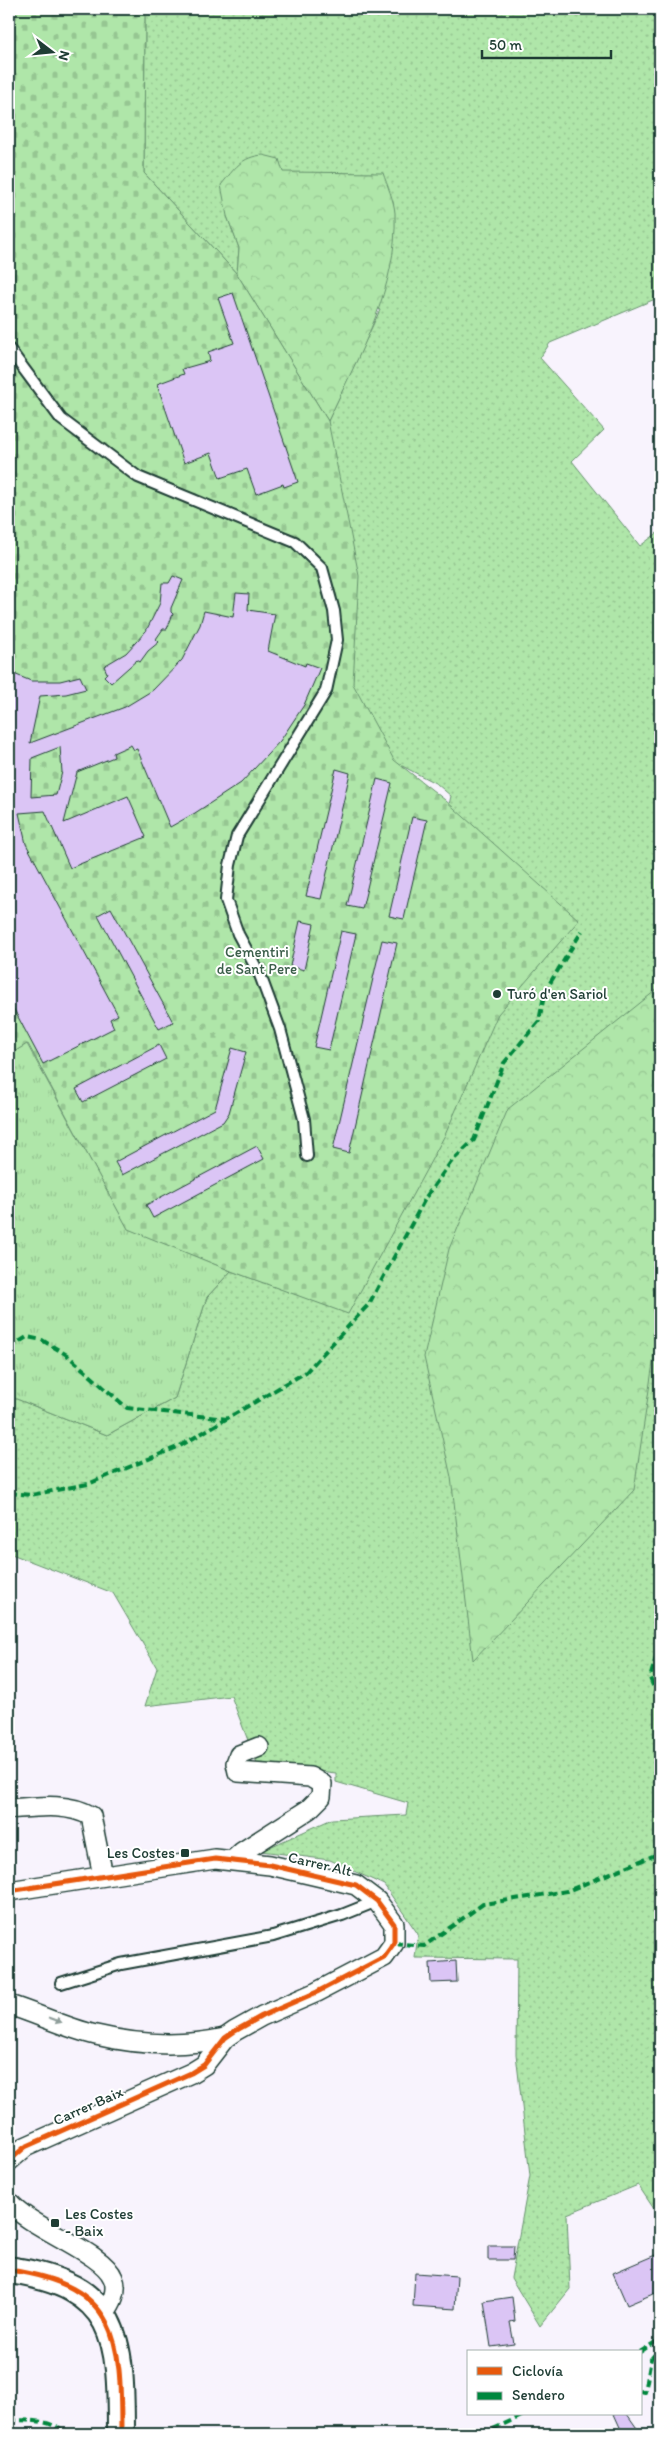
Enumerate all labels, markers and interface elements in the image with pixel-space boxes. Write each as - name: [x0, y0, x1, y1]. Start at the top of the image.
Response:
- north arrow: [28, 28, 78, 78]
- scale bar: [482, 28, 610, 60]
- text: 50 m: [489, 36, 522, 54]
- text: N: [55, 49, 73, 62]
- park label: Cementiri de Sant Pere: [217, 943, 297, 978]
- place label: Turó d'en Sariol: [507, 985, 608, 1003]
- marker: Turó d'en Sariol: [491, 988, 503, 1000]
- place label: Les Costes: [107, 1844, 175, 1862]
- marker: Les Costes: [179, 1847, 191, 1859]
- street label: Carrer Alt: [286, 1848, 354, 1880]
- one-way arrow: [48, 2016, 63, 2024]
- street label: Carrer Baix: [50, 2082, 126, 2129]
- place label: Les Costes - Baix: [65, 2205, 134, 2240]
- marker: Les Costes - Baix: [49, 2217, 61, 2229]
- legend: [467, 2350, 642, 2416]
- text: Ciclovía: [512, 2362, 563, 2380]
- text: Sendero: [512, 2386, 565, 2404]

